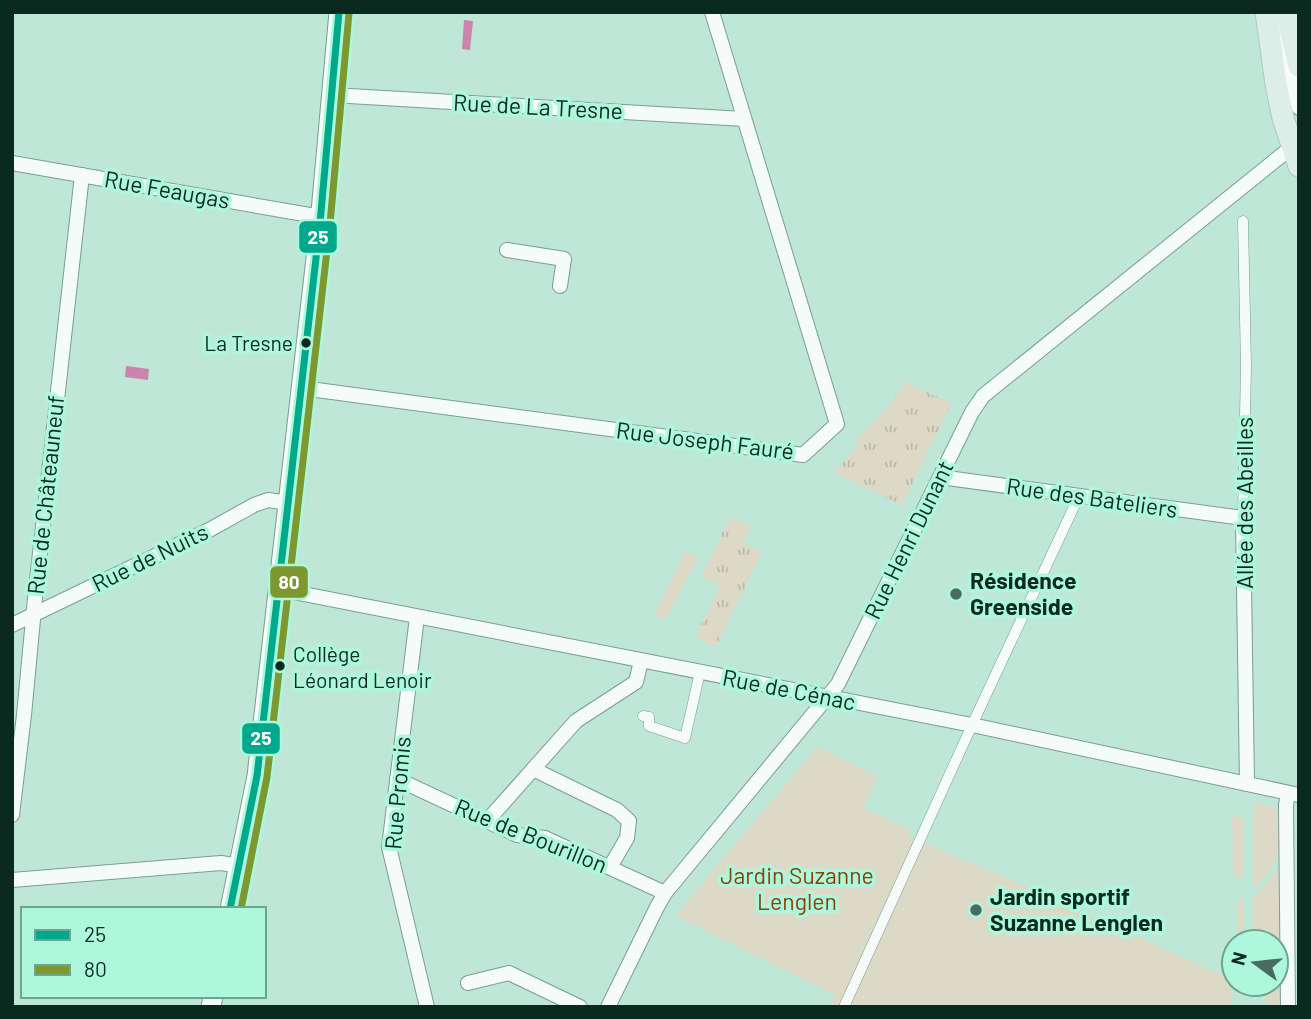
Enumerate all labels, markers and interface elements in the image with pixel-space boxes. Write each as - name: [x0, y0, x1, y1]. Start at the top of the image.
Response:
- street label: Rue de La Tresne: [453, 88, 624, 124]
- street label: Rue Feaugas: [102, 164, 232, 214]
- line badge: 25: [298, 220, 338, 254]
- text: 25: [308, 225, 328, 248]
- place label: La Tresne: [204, 330, 293, 355]
- marker: La Tresne: [299, 336, 313, 350]
- street label: Rue de Châteauneuf: [21, 394, 69, 596]
- street label: Rue Joseph Fauré: [615, 415, 796, 465]
- street label: Allée des Abeilles: [1230, 417, 1258, 589]
- street label: Rue Henri Dunant: [858, 456, 959, 623]
- street label: Rue des Bateliers: [1005, 471, 1180, 523]
- street label: Rue de Nuits: [87, 517, 212, 597]
- line badge: 80: [269, 565, 309, 599]
- place label: Résidence Greenside: [970, 566, 1077, 620]
- text: 80: [278, 570, 300, 593]
- marker: Résidence Greenside: [948, 586, 964, 602]
- place label: Collège Léonard Lenoir: [293, 641, 432, 692]
- marker: Collège Léonard Lenoir: [273, 659, 287, 673]
- street label: Rue de Cénac: [720, 662, 858, 716]
- line badge: 25: [241, 722, 281, 755]
- text: 25: [251, 726, 271, 749]
- street label: Rue Promis: [378, 735, 416, 851]
- street label: Rue de Bourillon: [451, 792, 612, 878]
- park label: Jardin Suzanne Lenglen: [720, 861, 874, 915]
- place label: Jardin sportif Suzanne Lenglen: [990, 882, 1163, 936]
- marker: Jardin sportif Suzanne Lenglen: [968, 902, 984, 918]
- legend: [21, 907, 266, 998]
- text: 25: [84, 921, 106, 946]
- north arrow: [1220, 928, 1290, 998]
- text: N: [1225, 949, 1251, 968]
- text: 80: [84, 956, 107, 981]

